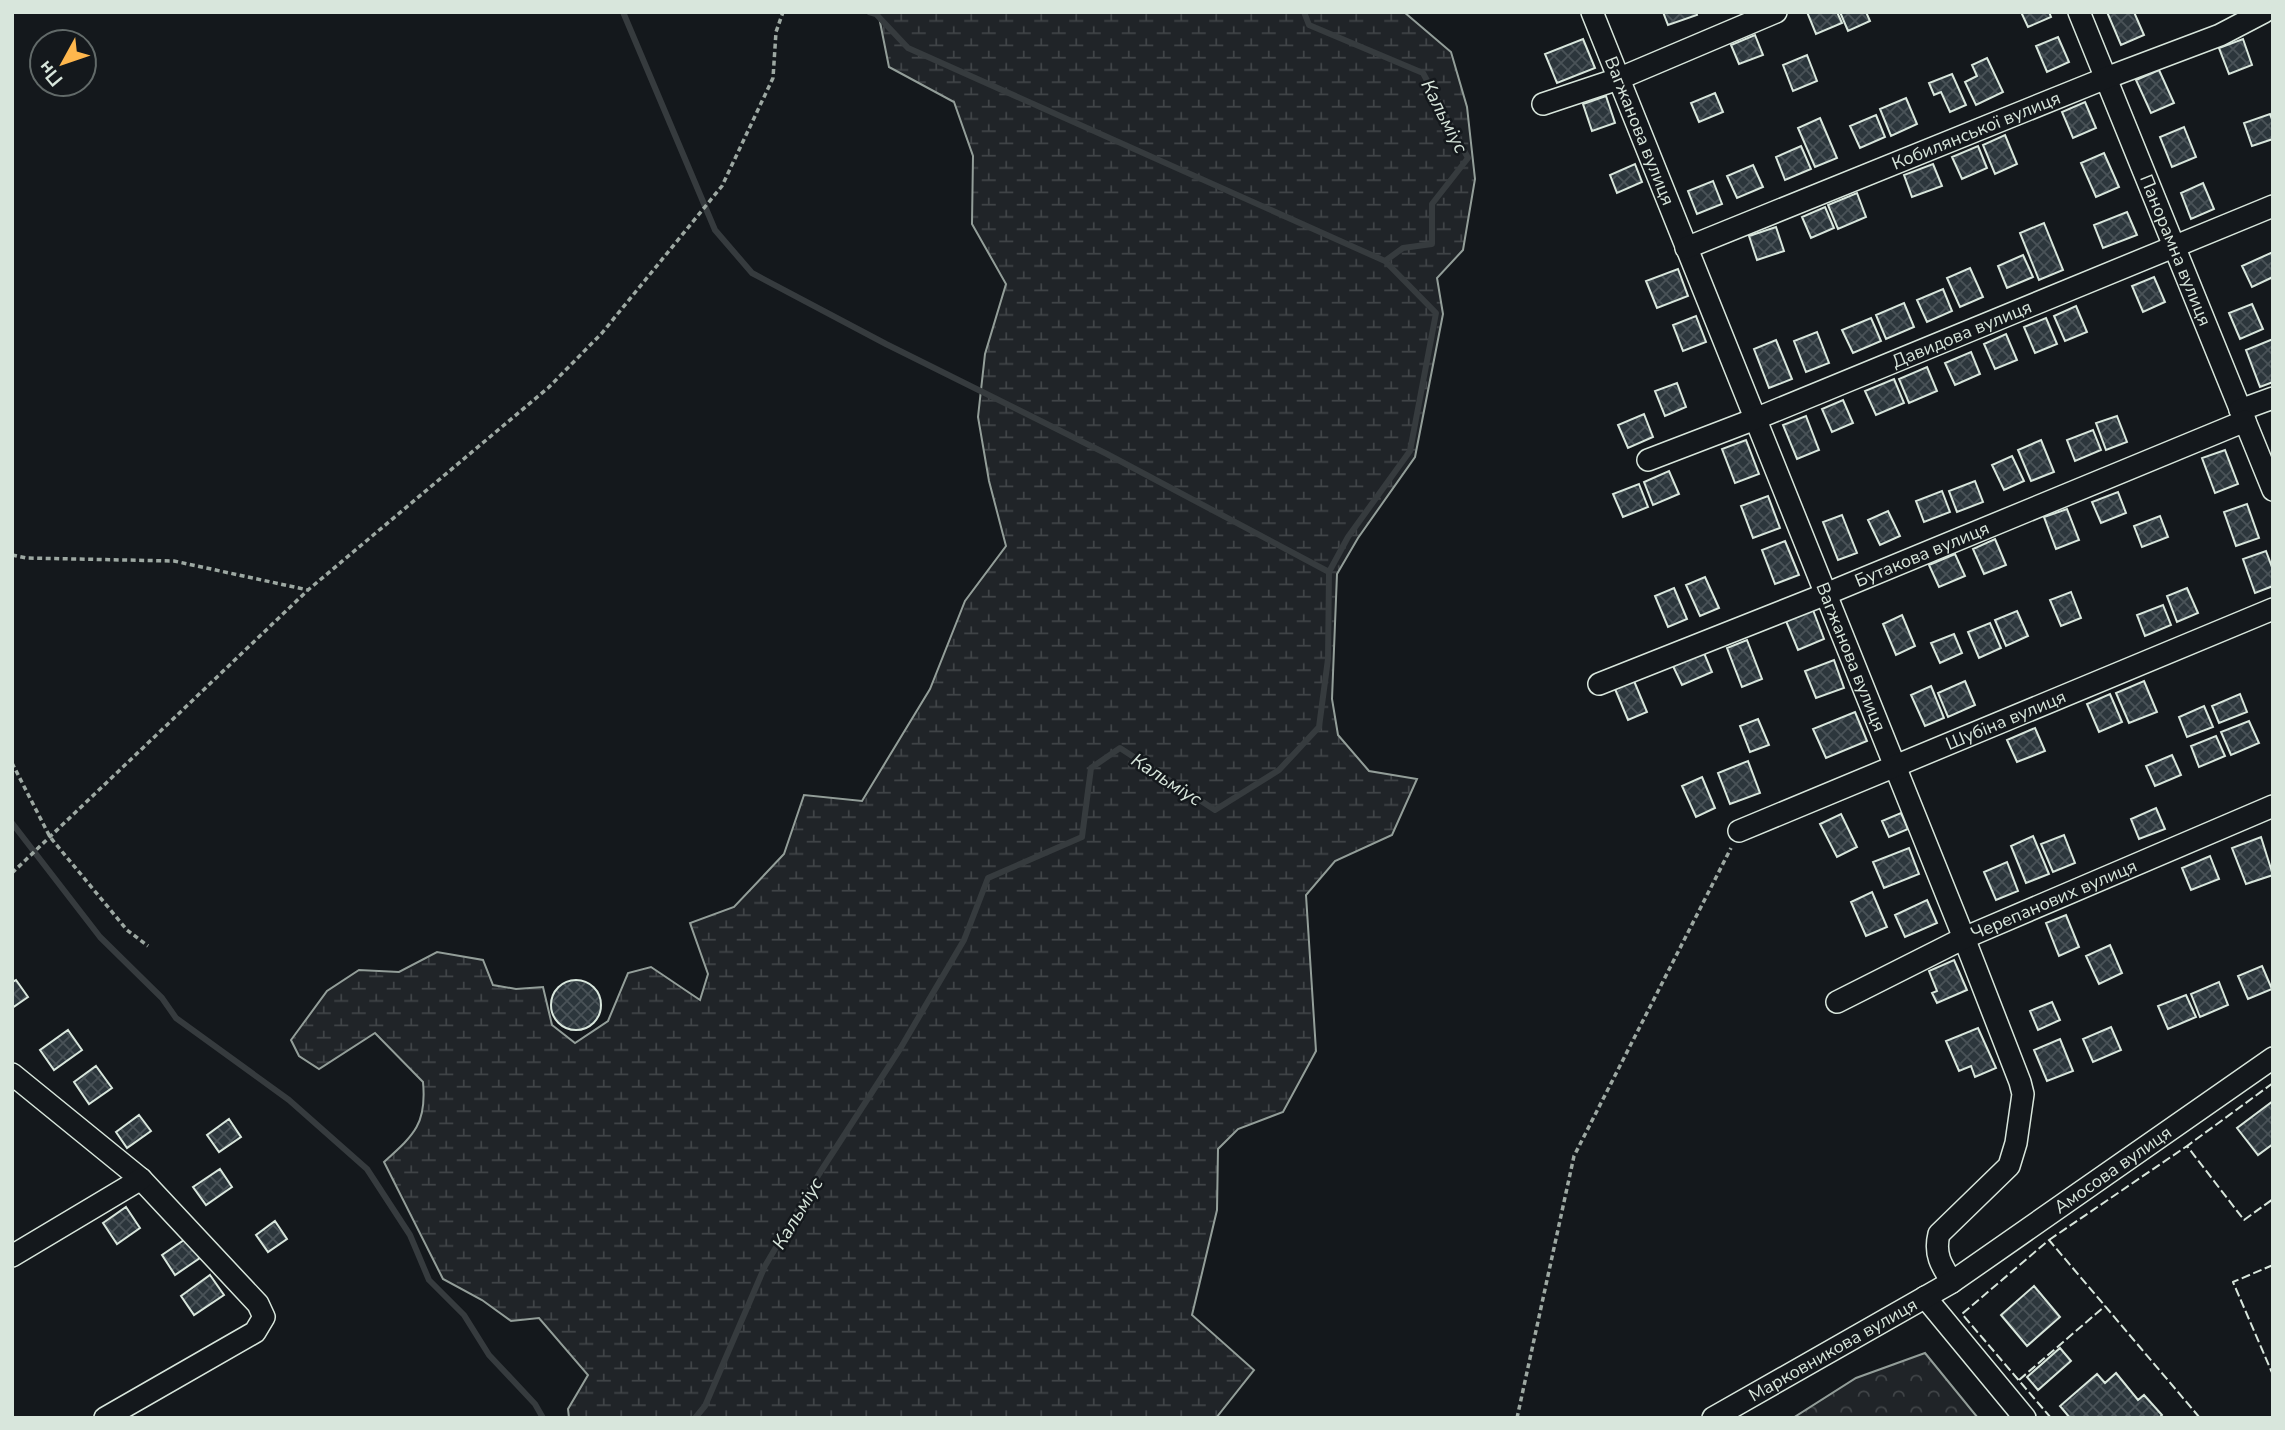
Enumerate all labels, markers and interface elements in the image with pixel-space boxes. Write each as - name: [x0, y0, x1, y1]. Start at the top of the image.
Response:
- north arrow: [28, 28, 98, 98]
- street label: Вагжанова вулиця: [1599, 53, 1680, 209]
- text: Пн: [32, 55, 69, 92]
- water label: Кальміус: [1414, 75, 1474, 158]
- street label: Кобилянської вулиця: [1888, 86, 2064, 175]
- street label: Панорамна вулиця: [2134, 171, 2217, 329]
- street label: Давидова вулиця: [1888, 295, 2035, 374]
- street label: Бутакова вулиця: [1851, 516, 1993, 593]
- street label: Вагжанова вулиця: [1810, 579, 1892, 735]
- street label: Шубіна вулиця: [1942, 684, 2070, 756]
- water label: Кальміус: [1126, 747, 1207, 812]
- street label: Черепанових вулиця: [1967, 854, 2141, 946]
- street label: Амосова вулиця: [2049, 1120, 2176, 1219]
- water label: Кальміус: [766, 1173, 829, 1254]
- street label: Марковникова вулиця: [1744, 1292, 1922, 1407]

